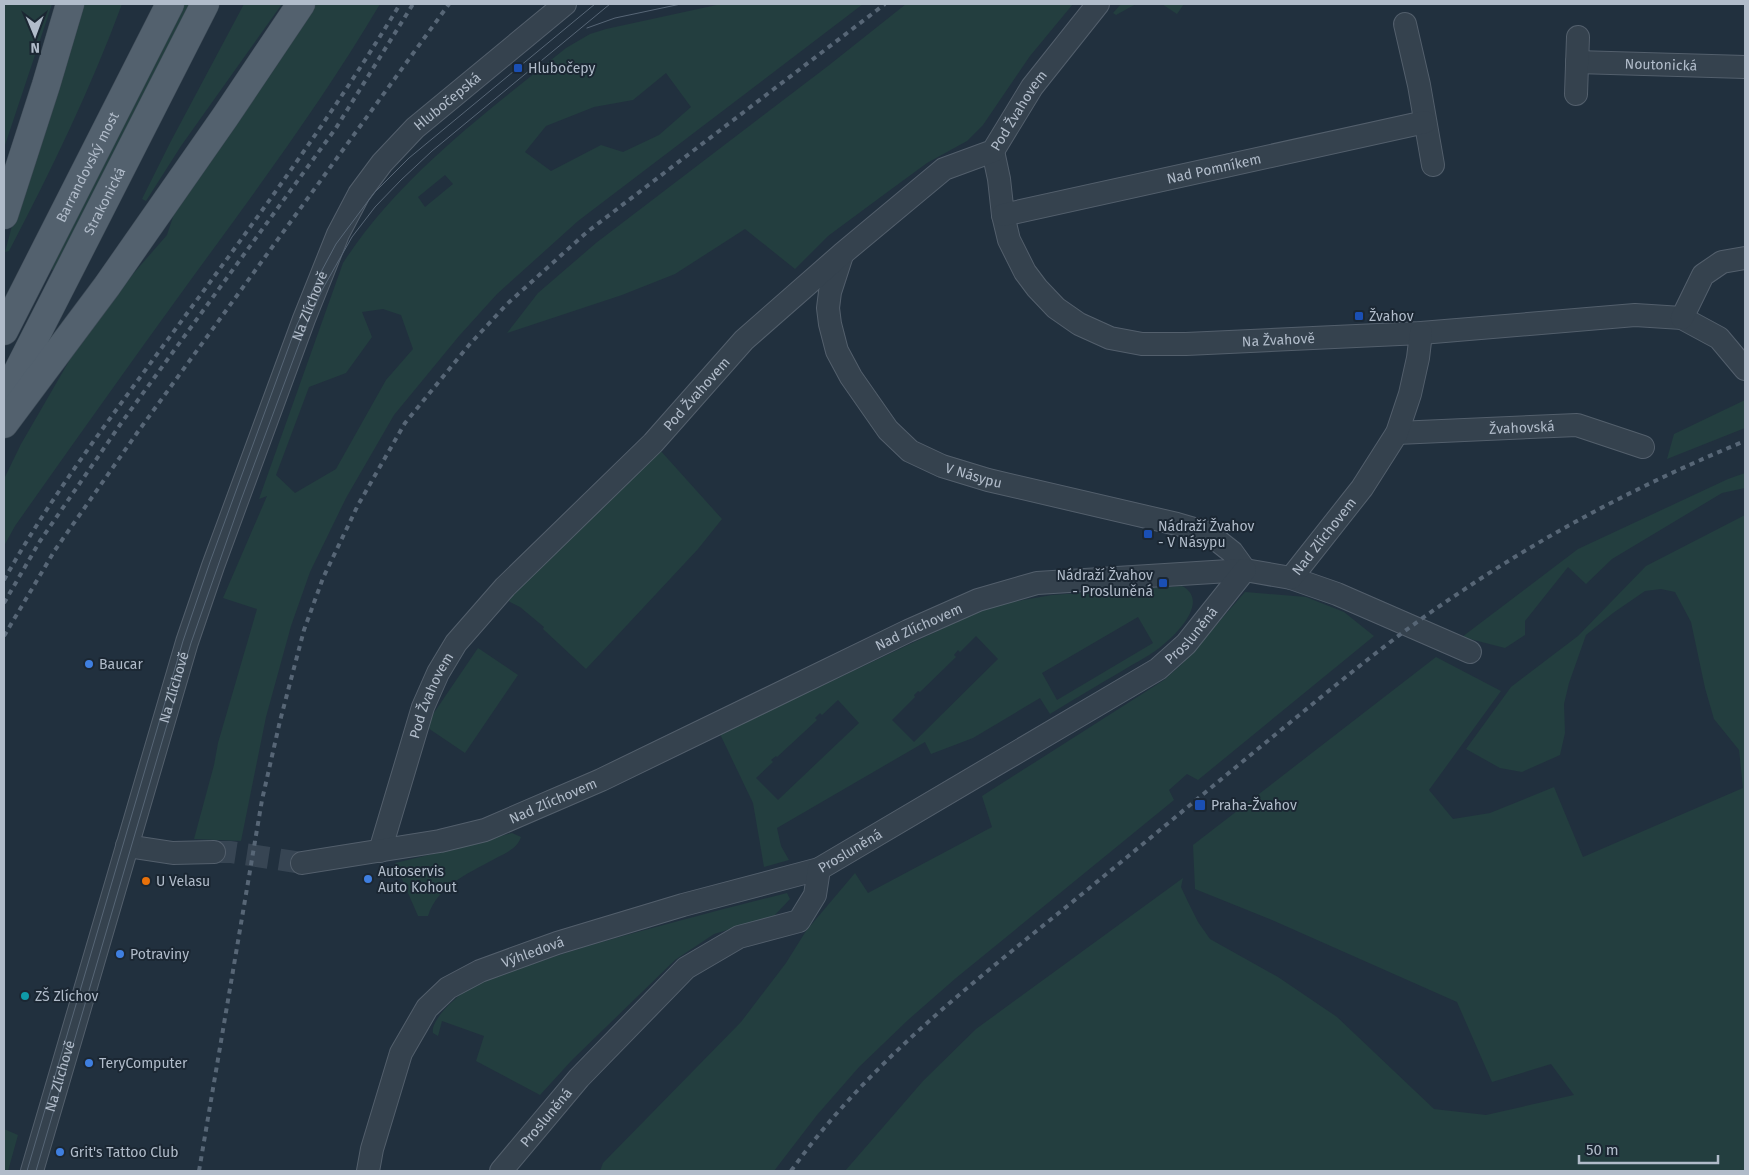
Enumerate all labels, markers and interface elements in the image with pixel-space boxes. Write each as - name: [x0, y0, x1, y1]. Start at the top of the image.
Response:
- north arrow: [10, 10, 60, 60]
- text: N: [30, 39, 40, 56]
- street label: Noutonická: [1625, 55, 1697, 75]
- place label: Hlubočepy: [528, 60, 596, 77]
- marker: Hlubočepy: [512, 62, 524, 74]
- street label: Pod Žvahovem: [987, 67, 1051, 154]
- street label: Hlubočepská: [411, 69, 484, 134]
- street label: Barrandovský most: [53, 108, 123, 225]
- street label: Nad Pomníkem: [1165, 150, 1263, 188]
- street label: Strakonická: [81, 165, 129, 238]
- street label: Na Zlíchově: [289, 269, 331, 343]
- place label: Žvahov: [1369, 307, 1414, 325]
- marker: Žvahov: [1353, 310, 1365, 322]
- street label: Na Žvahově: [1241, 330, 1315, 350]
- street label: Pod Žvahovem: [660, 354, 734, 434]
- street label: Žvahovská: [1489, 418, 1555, 438]
- street label: V Násypu: [943, 459, 1004, 492]
- street label: Nad Zlíchovem: [1289, 494, 1360, 579]
- place label: Nádraží Žvahov - V Násypu: [1158, 517, 1255, 551]
- marker: Nádraží Žvahov - V Násypu: [1142, 528, 1154, 540]
- place label: Nádraží Žvahov - Prosluněná: [1057, 566, 1153, 600]
- marker: Nádraží Žvahov - Prosluněná: [1157, 577, 1169, 589]
- street label: Nad Zlíchovem: [872, 600, 965, 655]
- street label: Prosluněná: [1161, 603, 1221, 668]
- street label: Pod Žvahovem: [406, 649, 457, 741]
- street label: Na Zlíchově: [156, 650, 193, 725]
- place label: Baucar: [99, 656, 143, 673]
- marker: Baucar: [83, 658, 95, 670]
- street label: Nad Zlíchovem: [507, 775, 600, 828]
- place label: Praha-Žvahov: [1211, 796, 1297, 814]
- marker: Praha-Žvahov: [1193, 798, 1207, 812]
- street label: Prosluněná: [815, 826, 885, 877]
- place label: Autoservis Auto Kohout: [378, 863, 458, 896]
- place label: U Velasu: [156, 873, 210, 890]
- marker: Autoservis Auto Kohout: [362, 873, 374, 885]
- marker: U Velasu: [140, 875, 152, 887]
- street label: Výhledová: [499, 933, 566, 971]
- place label: Potraviny: [130, 946, 189, 963]
- marker: Potraviny: [114, 948, 126, 960]
- place label: ZŠ Zlíchov: [35, 987, 99, 1005]
- marker: ZŠ Zlíchov: [19, 990, 31, 1002]
- street label: Na Zlíchově: [42, 1038, 79, 1114]
- place label: TeryComputer: [99, 1055, 188, 1072]
- marker: TeryComputer: [83, 1057, 95, 1069]
- street label: Prosluněná: [517, 1085, 576, 1151]
- scale bar: [1579, 1132, 1718, 1164]
- text: 50 m: [1586, 1141, 1619, 1159]
- place label: Grit's Tattoo Club: [70, 1144, 179, 1161]
- marker: Grit's Tattoo Club: [54, 1146, 66, 1158]

